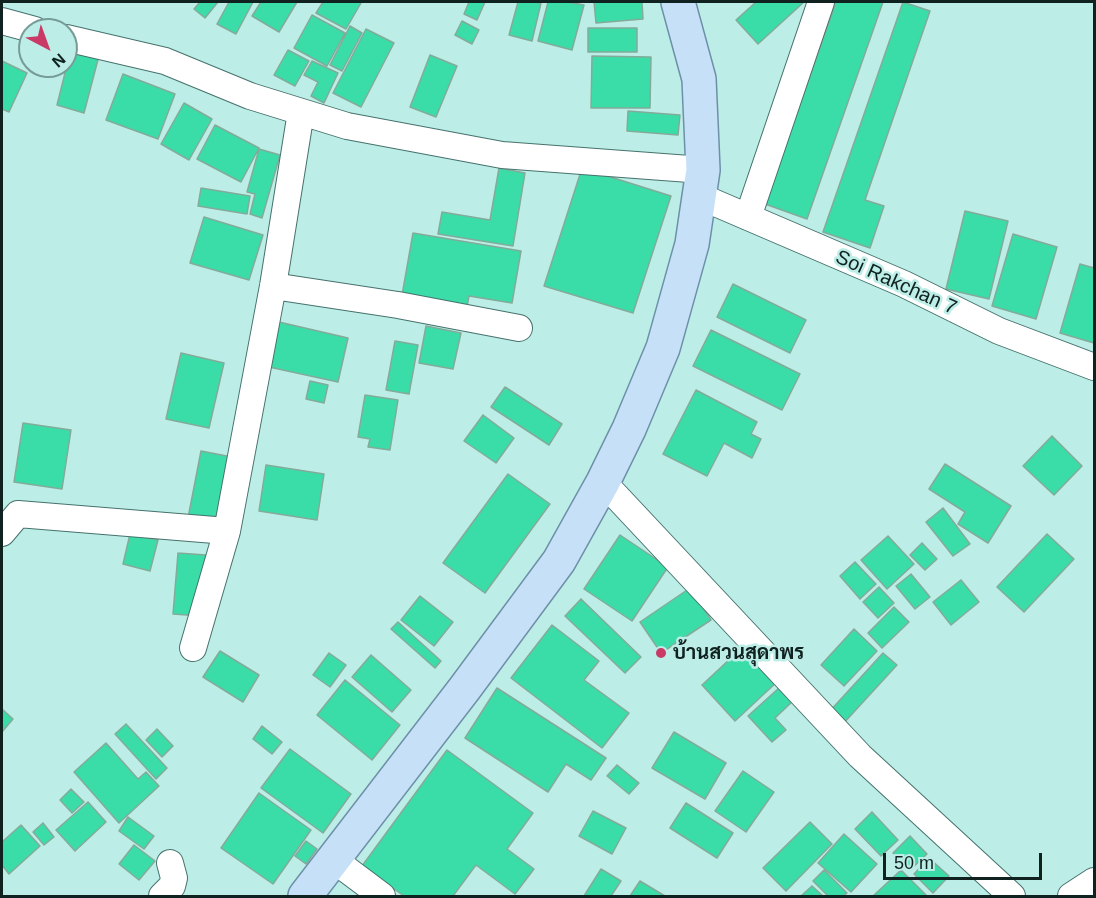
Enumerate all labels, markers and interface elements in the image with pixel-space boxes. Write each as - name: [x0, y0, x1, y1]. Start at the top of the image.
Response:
- north arrow: [18, 18, 78, 78]
- text: N: [49, 50, 69, 71]
- street label: Soi Rakchan 7: [832, 246, 960, 320]
- place label: บ้านสวนสุดาพร: [673, 641, 804, 665]
- marker: บ้านสวนสุดาพร: [654, 646, 668, 660]
- scale bar: [886, 841, 1045, 879]
- text: 50 m: [894, 853, 934, 873]

